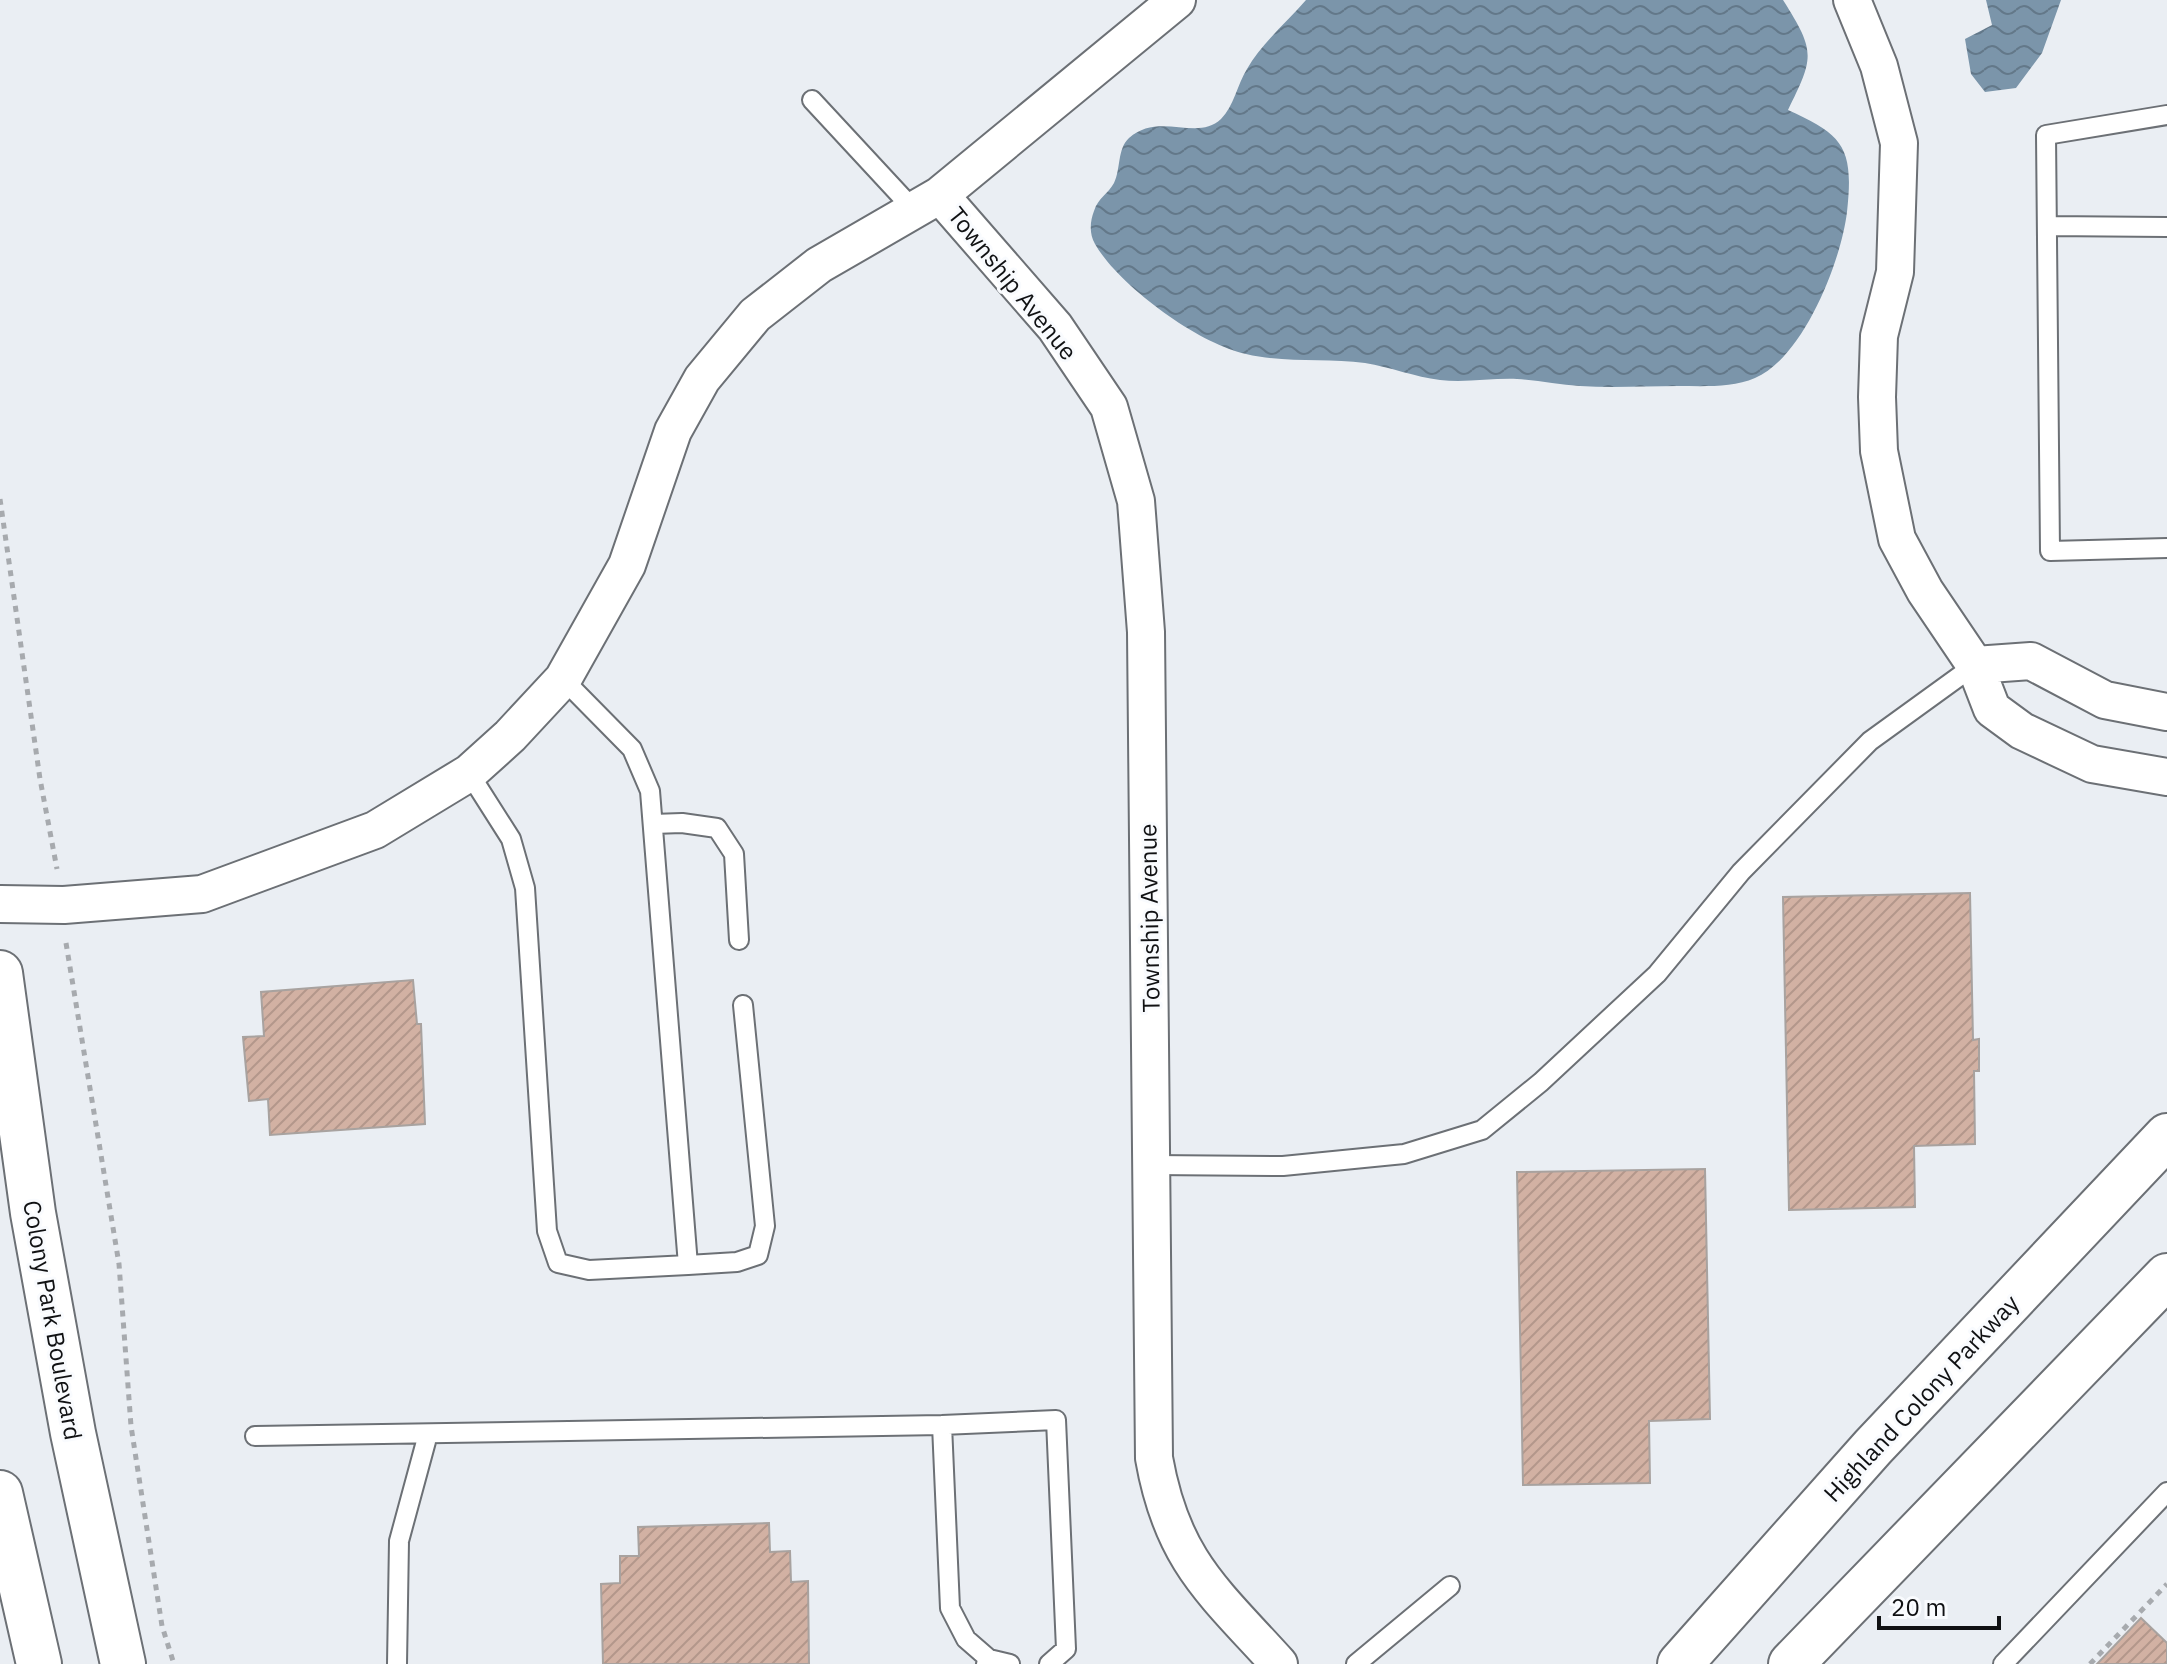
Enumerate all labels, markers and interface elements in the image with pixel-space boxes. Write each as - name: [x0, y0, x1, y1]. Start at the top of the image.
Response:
- street label: Township Avenue: [941, 200, 1085, 366]
- street label: Township Avenue: [1131, 823, 1167, 1013]
- street label: Colony Park Boulevard: [16, 1198, 90, 1442]
- street label: Highland Colony Parkway: [1816, 1287, 2026, 1509]
- scale bar: [1879, 1580, 1999, 1630]
- text: 20 m: [1891, 1591, 1946, 1623]

